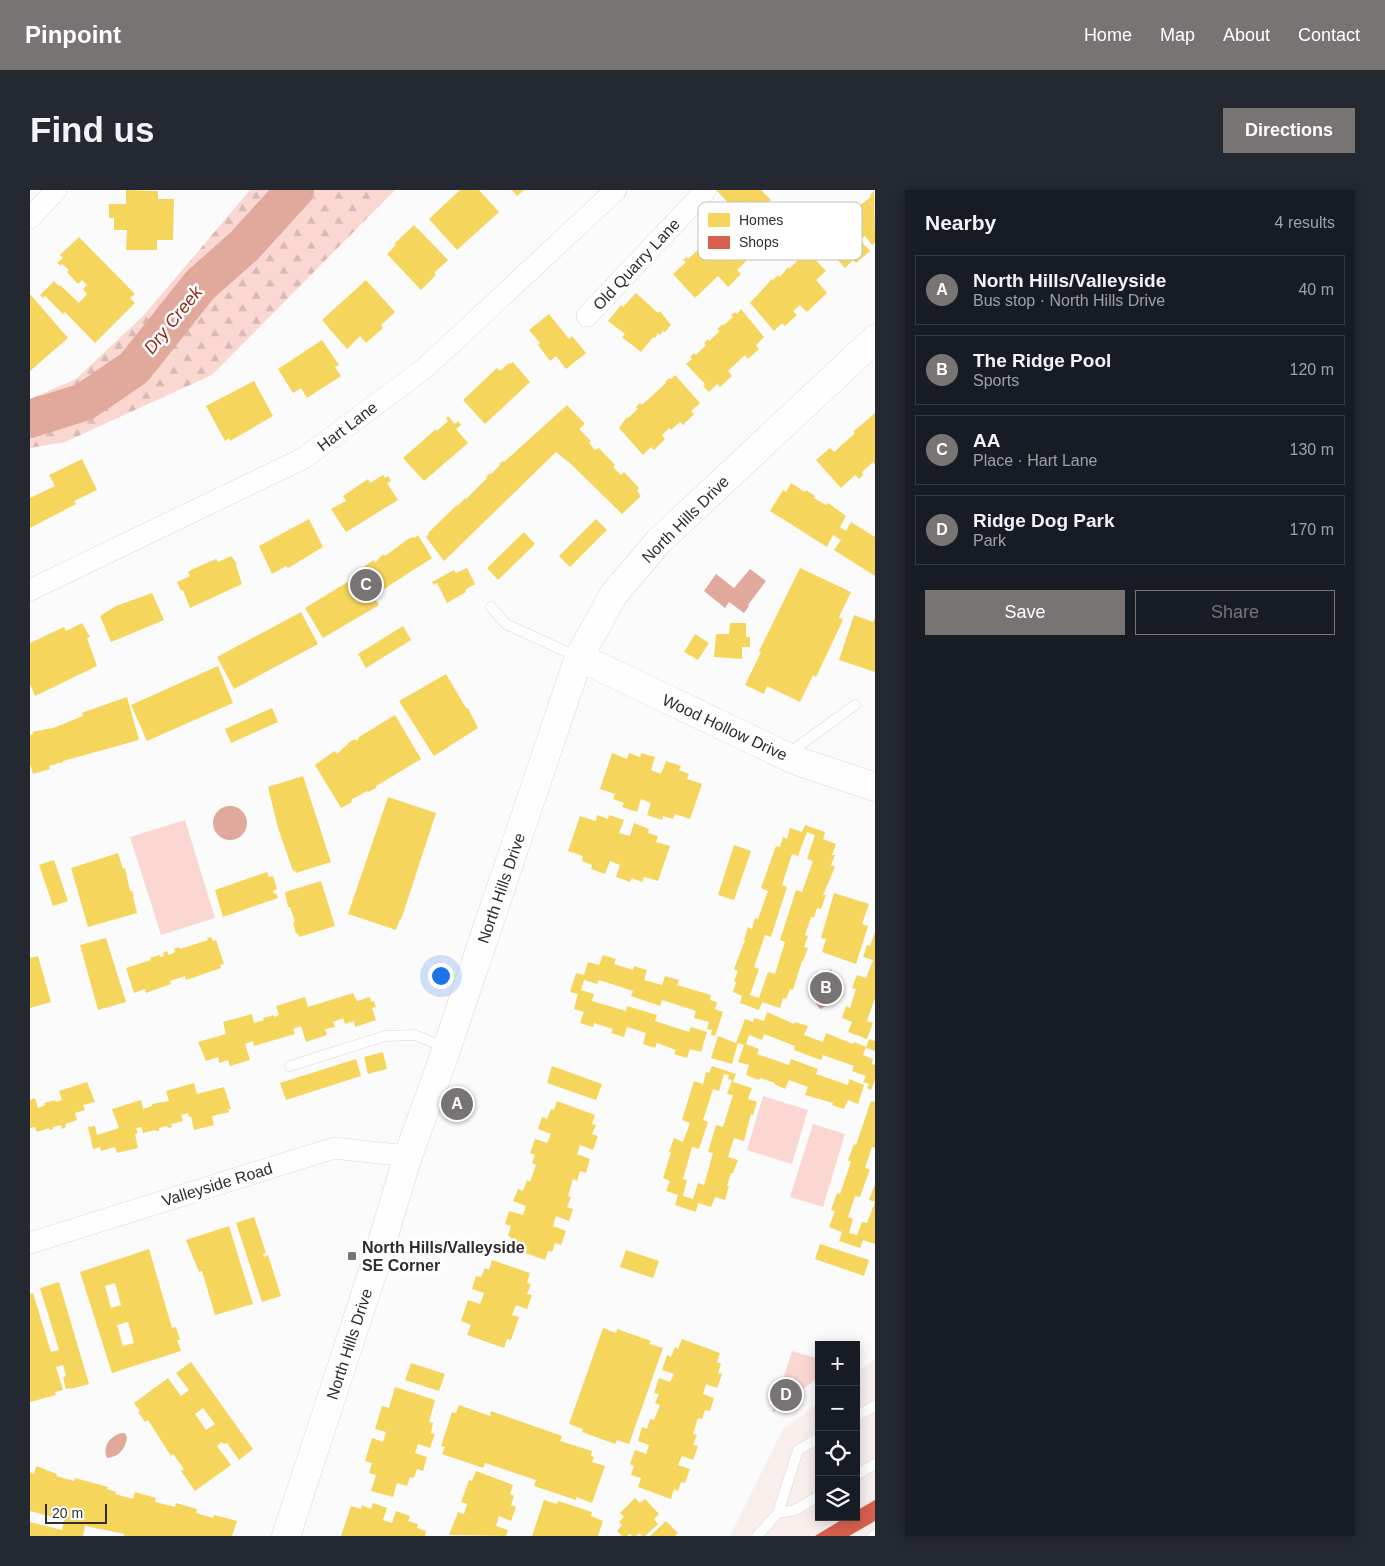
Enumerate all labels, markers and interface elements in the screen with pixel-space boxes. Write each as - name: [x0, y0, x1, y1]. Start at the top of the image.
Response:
- text: Pinpoint: [25, 21, 121, 48]
- text: Home: [1084, 25, 1132, 45]
- text: Map: [1160, 25, 1195, 45]
- text: About: [1223, 25, 1270, 45]
- text: Contact: [1298, 25, 1360, 45]
- button: Directions: [1223, 108, 1355, 153]
- text: Find us: [30, 110, 154, 149]
- legend: [698, 202, 862, 260]
- text: Nearby: [925, 211, 996, 234]
- text: Homes: [739, 212, 783, 228]
- text: 4 results: [1275, 214, 1335, 231]
- street label: Old Quarry Lane: [590, 215, 683, 313]
- text: Shops: [739, 234, 779, 250]
- text: North Hills/Valleyside: [973, 270, 1166, 291]
- water label: Dry Creek: [140, 281, 207, 358]
- text: A: [936, 281, 948, 298]
- text: 40 m: [1298, 281, 1334, 298]
- text: Bus stop · North Hills Drive: [973, 292, 1165, 309]
- text: The Ridge Pool: [973, 350, 1111, 371]
- text: B: [936, 361, 948, 378]
- text: 120 m: [1290, 361, 1334, 378]
- text: Sports: [973, 372, 1019, 389]
- street label: Hart Lane: [314, 398, 381, 454]
- text: AA: [973, 430, 1000, 451]
- text: C: [936, 441, 948, 458]
- text: 130 m: [1290, 441, 1334, 458]
- text: Place · Hart Lane: [973, 452, 1098, 469]
- street label: North Hills Drive: [638, 472, 732, 566]
- text: Ridge Dog Park: [973, 510, 1114, 531]
- text: D: [936, 521, 948, 538]
- text: 170 m: [1290, 521, 1334, 538]
- text: Park: [973, 532, 1006, 549]
- pin: C: [350, 566, 382, 604]
- button: Save: [925, 590, 1125, 635]
- button: Share: [1135, 590, 1335, 635]
- street label: Wood Hollow Drive: [660, 691, 790, 764]
- street label: North Hills Drive: [475, 831, 528, 946]
- your location: [428, 963, 454, 989]
- pin: B: [810, 969, 842, 1007]
- pin: A: [441, 1085, 473, 1123]
- street label: Valleyside Road: [160, 1160, 274, 1209]
- place label: North Hills/Valleyside SE Corner: [362, 1239, 525, 1274]
- marker: North Hills/Valleyside SE Corner: [346, 1250, 358, 1262]
- street label: North Hills Drive: [324, 1286, 375, 1402]
- map controls: [815, 1341, 860, 1521]
- button: +: [815, 1341, 860, 1386]
- pin: D: [770, 1376, 802, 1414]
- button: −: [815, 1386, 860, 1431]
- button: locate: [815, 1431, 860, 1476]
- button: layers: [815, 1476, 860, 1521]
- scale bar: [45, 1501, 108, 1524]
- text: 20 m: [52, 1505, 83, 1521]

